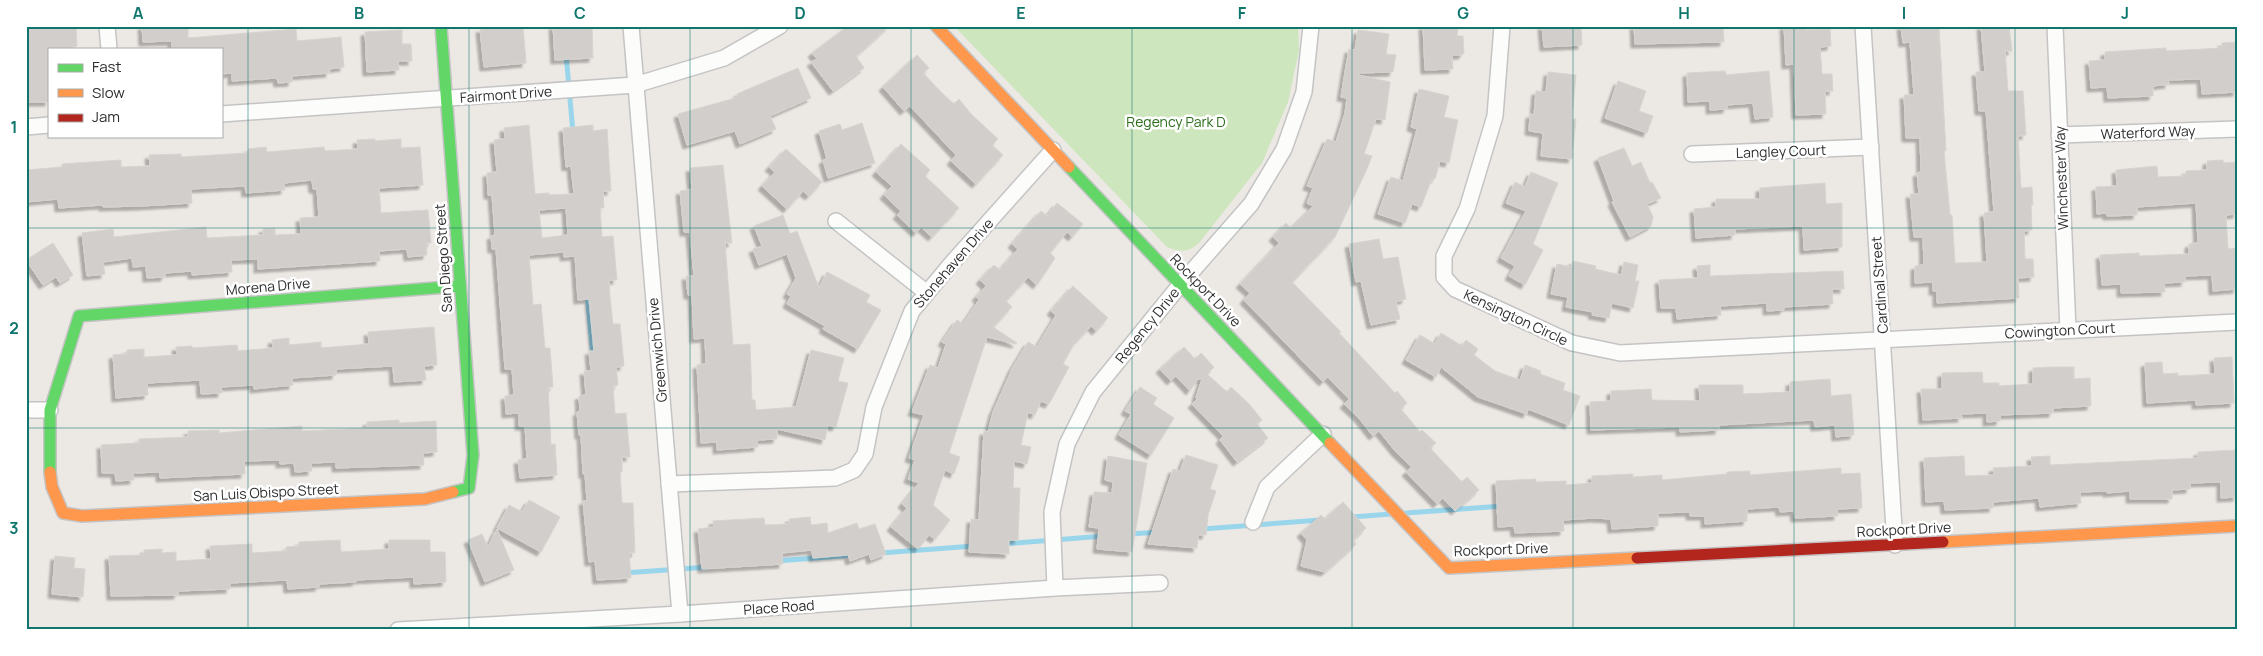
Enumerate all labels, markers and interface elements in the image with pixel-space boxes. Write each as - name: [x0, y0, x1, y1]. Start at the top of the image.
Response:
- text: A: [133, 2, 144, 24]
- text: B: [354, 2, 364, 24]
- text: C: [574, 2, 586, 24]
- text: D: [794, 2, 806, 24]
- text: E: [1016, 2, 1026, 24]
- text: F: [1238, 2, 1247, 24]
- text: G: [1457, 2, 1469, 24]
- text: H: [1678, 2, 1690, 24]
- text: I: [1902, 2, 1906, 24]
- text: J: [2121, 2, 2129, 24]
- legend: [48, 48, 222, 138]
- text: Fast: [92, 56, 121, 77]
- street label: Fairmont Drive: [459, 81, 553, 107]
- text: Slow: [92, 82, 125, 103]
- text: Jam: [92, 106, 120, 127]
- park label: Regency Park D: [1126, 112, 1226, 131]
- text: 1: [10, 116, 18, 138]
- street label: Waterford Way: [2100, 121, 2196, 143]
- street label: Winchester Way: [2050, 125, 2072, 231]
- street label: Langley Court: [1736, 140, 1827, 162]
- street label: San Diego Street: [430, 203, 456, 313]
- street label: Stonehaven Drive: [909, 214, 997, 312]
- street label: Cardinal Street: [1866, 235, 1892, 334]
- street label: Rockport Drive: [1166, 249, 1246, 331]
- street label: Morena Drive: [225, 273, 311, 299]
- street label: Regency Drive: [1111, 283, 1183, 367]
- street label: Kensington Circle: [1461, 284, 1571, 350]
- street label: Greenwich Drive: [643, 297, 671, 403]
- text: 2: [9, 317, 19, 339]
- street label: Cowington Court: [2004, 318, 2116, 342]
- street label: San Luis Obispo Street: [193, 479, 340, 505]
- text: 3: [9, 517, 19, 539]
- street label: Rockport Drive: [1856, 517, 1952, 541]
- street label: Rockport Drive: [1453, 538, 1549, 560]
- street label: Place Road: [743, 595, 815, 619]

